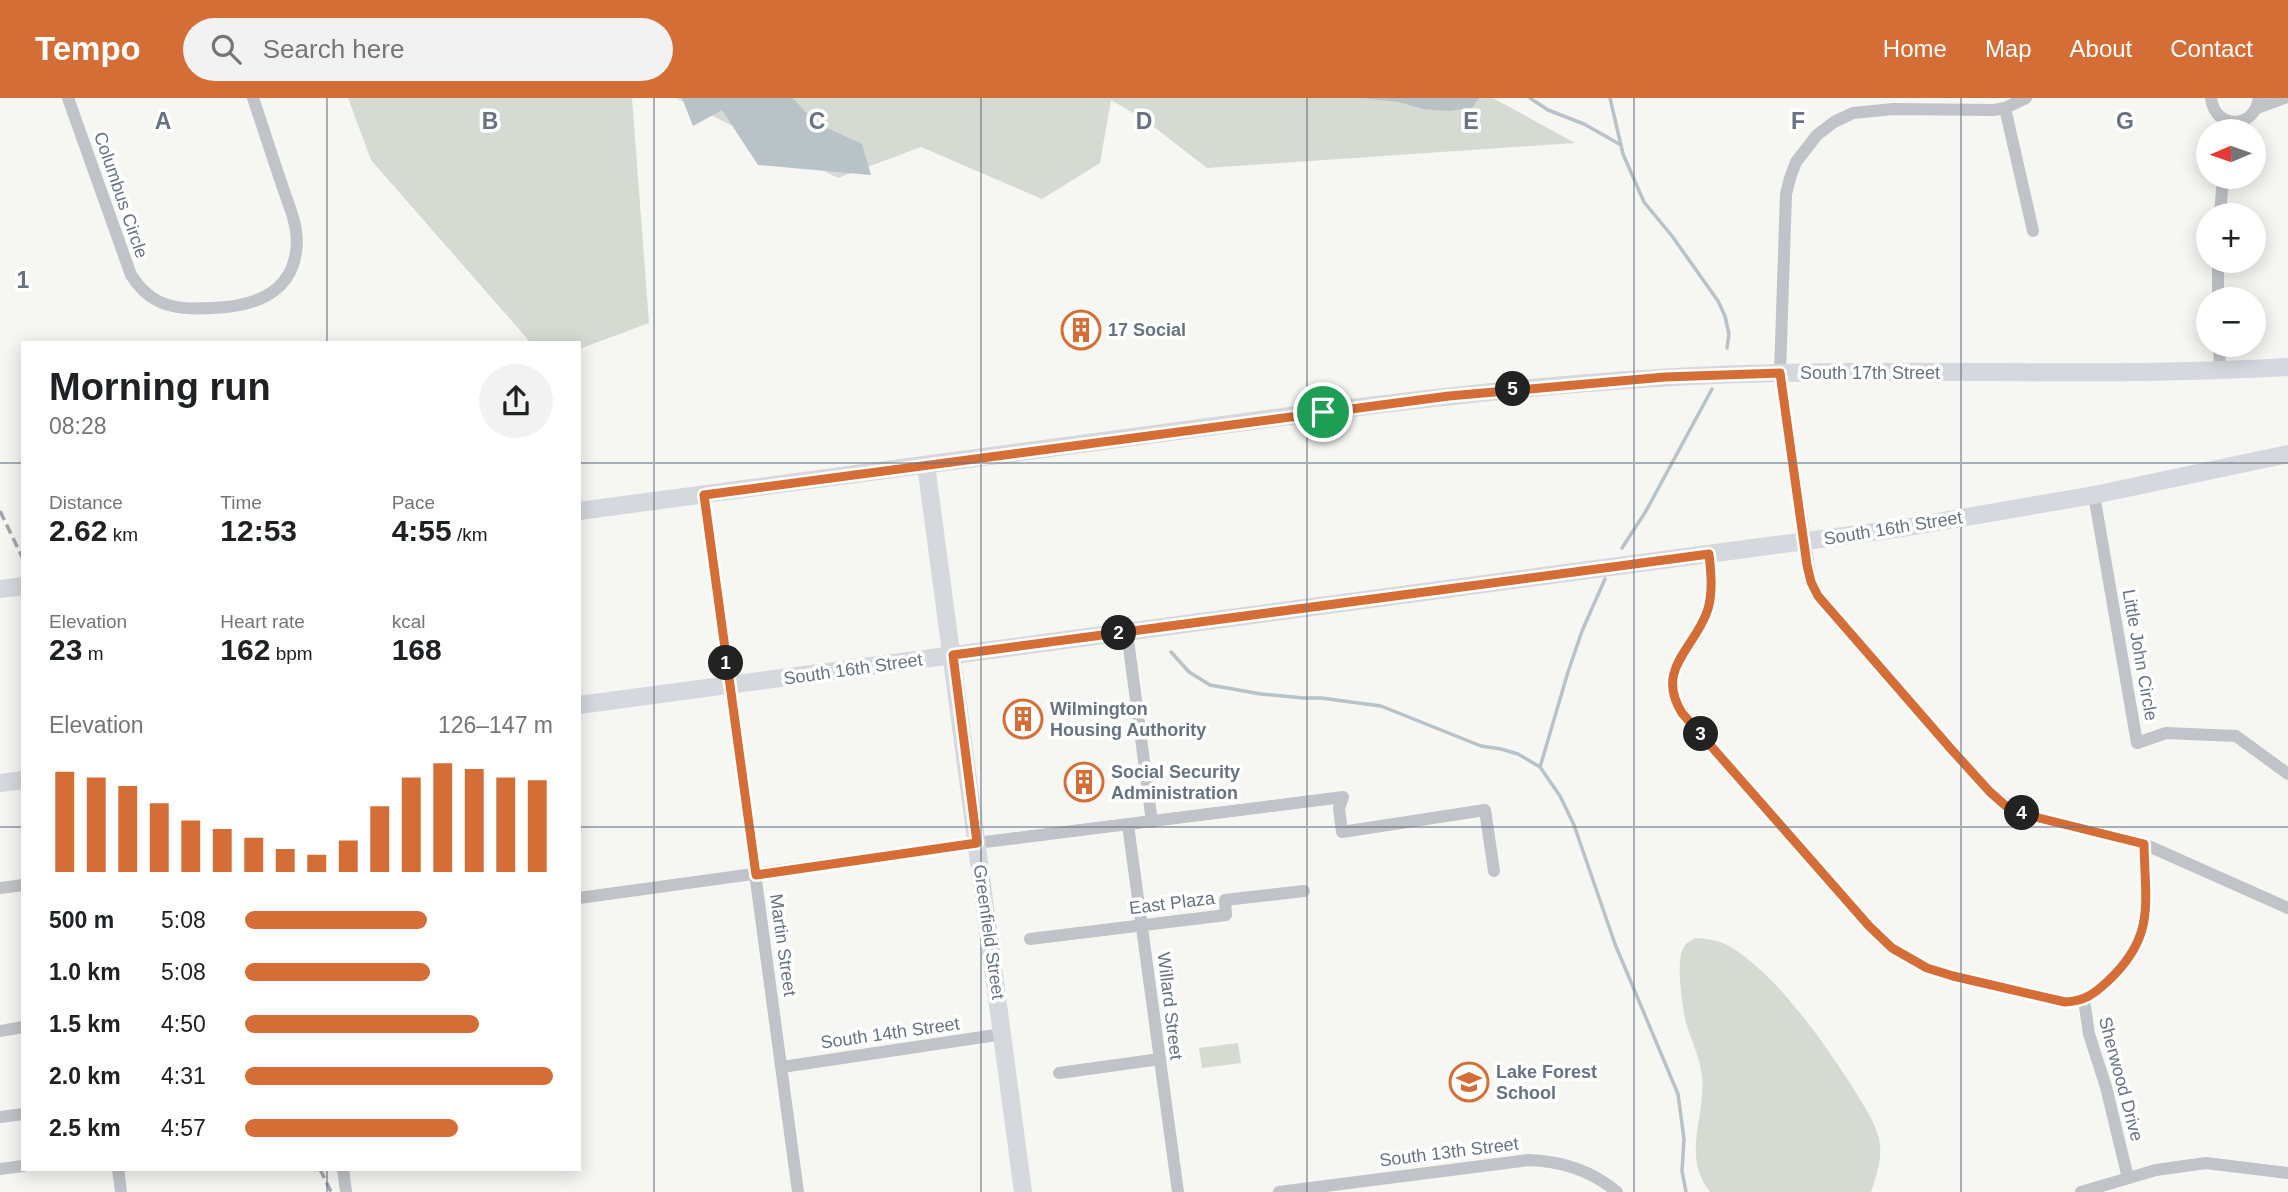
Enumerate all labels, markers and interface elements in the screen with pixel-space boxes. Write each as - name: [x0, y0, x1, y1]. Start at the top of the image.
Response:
- search box: [183, 18, 673, 81]
- text: Tempo: [35, 30, 141, 67]
- icon: search: [207, 30, 245, 68]
- text: Search here: [263, 34, 404, 64]
- text: Home: [1883, 35, 1947, 62]
- text: Map: [1985, 35, 2032, 62]
- text: About: [2070, 35, 2132, 62]
- text: Contact: [2170, 35, 2253, 62]
- text: A: [155, 108, 171, 134]
- text: B: [482, 108, 498, 134]
- text: C: [809, 108, 825, 134]
- text: D: [1136, 108, 1152, 134]
- text: E: [1463, 108, 1479, 134]
- text: F: [1791, 108, 1805, 134]
- text: G: [2116, 108, 2134, 134]
- north arrow: [2196, 119, 2266, 189]
- map controls: [2196, 119, 2266, 357]
- street label: Columbus Circle: [90, 129, 152, 261]
- button: +: [2196, 203, 2266, 273]
- text: 1: [17, 267, 30, 293]
- button: −: [2196, 287, 2266, 357]
- building icon: 17 Social: [1060, 309, 1102, 351]
- place label: 17 Social: [1108, 320, 1186, 340]
- street label: South 17th Street: [1800, 363, 1940, 383]
- button: share: [479, 364, 553, 438]
- text: Morning run: [49, 366, 271, 408]
- pin: 5: [1496, 372, 1530, 406]
- text: 5: [1507, 378, 1518, 399]
- pin: [1293, 382, 1353, 442]
- icon: arrive: [1304, 393, 1342, 431]
- text: 08:28: [49, 413, 107, 439]
- text: Distance: [49, 492, 123, 513]
- text: Time: [220, 492, 262, 513]
- text: Pace: [392, 492, 435, 513]
- street label: South 16th Street: [1822, 507, 1964, 549]
- text: 2.62: [49, 514, 107, 547]
- text: 12:53: [220, 514, 297, 547]
- text: 4:55: [392, 514, 452, 547]
- text: km: [107, 524, 138, 545]
- text: /km: [452, 524, 488, 545]
- street label: Little John Circle: [2119, 588, 2161, 722]
- text: Elevation: [49, 611, 127, 632]
- text: Heart rate: [220, 611, 305, 632]
- text: kcal: [392, 611, 425, 632]
- pin: 2: [1102, 616, 1136, 650]
- text: 2: [1113, 622, 1124, 643]
- text: 23: [49, 633, 82, 666]
- text: 162: [220, 633, 270, 666]
- text: 168: [392, 633, 442, 666]
- text: m: [82, 643, 103, 664]
- text: bpm: [270, 643, 313, 664]
- pin: 1: [708, 646, 744, 680]
- street label: South 16th Street: [782, 649, 924, 689]
- text: 1: [720, 652, 731, 673]
- building icon: Wilmington Housing Authority: [1002, 698, 1044, 740]
- place label: Wilmington Housing Authority: [1050, 699, 1206, 740]
- text: Elevation: [49, 712, 144, 738]
- text: 126–147 m: [438, 712, 553, 738]
- pin: 3: [1684, 716, 1718, 752]
- text: 3: [1695, 723, 1706, 744]
- building icon: Social Security Administration: [1063, 761, 1105, 803]
- place label: Social Security Administration: [1111, 762, 1240, 803]
- pin: 4: [2004, 796, 2039, 830]
- text: 4: [2016, 802, 2027, 823]
- street label: Greenfield Street: [970, 863, 1008, 1001]
- street label: East Plaza: [1128, 888, 1217, 918]
- street label: Martin Street: [766, 893, 800, 997]
- text: 500 m: [49, 907, 114, 933]
- text: 5:08: [161, 907, 206, 933]
- street label: Willard Street: [1153, 951, 1187, 1061]
- text: 1.0 km: [49, 959, 121, 985]
- text: 5:08: [161, 959, 206, 985]
- text: 1.5 km: [49, 1011, 121, 1037]
- text: 4:50: [161, 1011, 206, 1037]
- street label: South 14th Street: [819, 1013, 961, 1053]
- street label: Sherwood Drive: [2095, 1015, 2147, 1143]
- school or university icon: Lake Forest School: [1448, 1061, 1490, 1103]
- place label: Lake Forest School: [1496, 1062, 1597, 1103]
- text: 2.0 km: [49, 1063, 121, 1089]
- text: 4:31: [161, 1063, 206, 1089]
- text: 2.5 km: [49, 1115, 121, 1141]
- text: 4:57: [161, 1115, 206, 1141]
- street label: South 13th Street: [1378, 1134, 1520, 1170]

